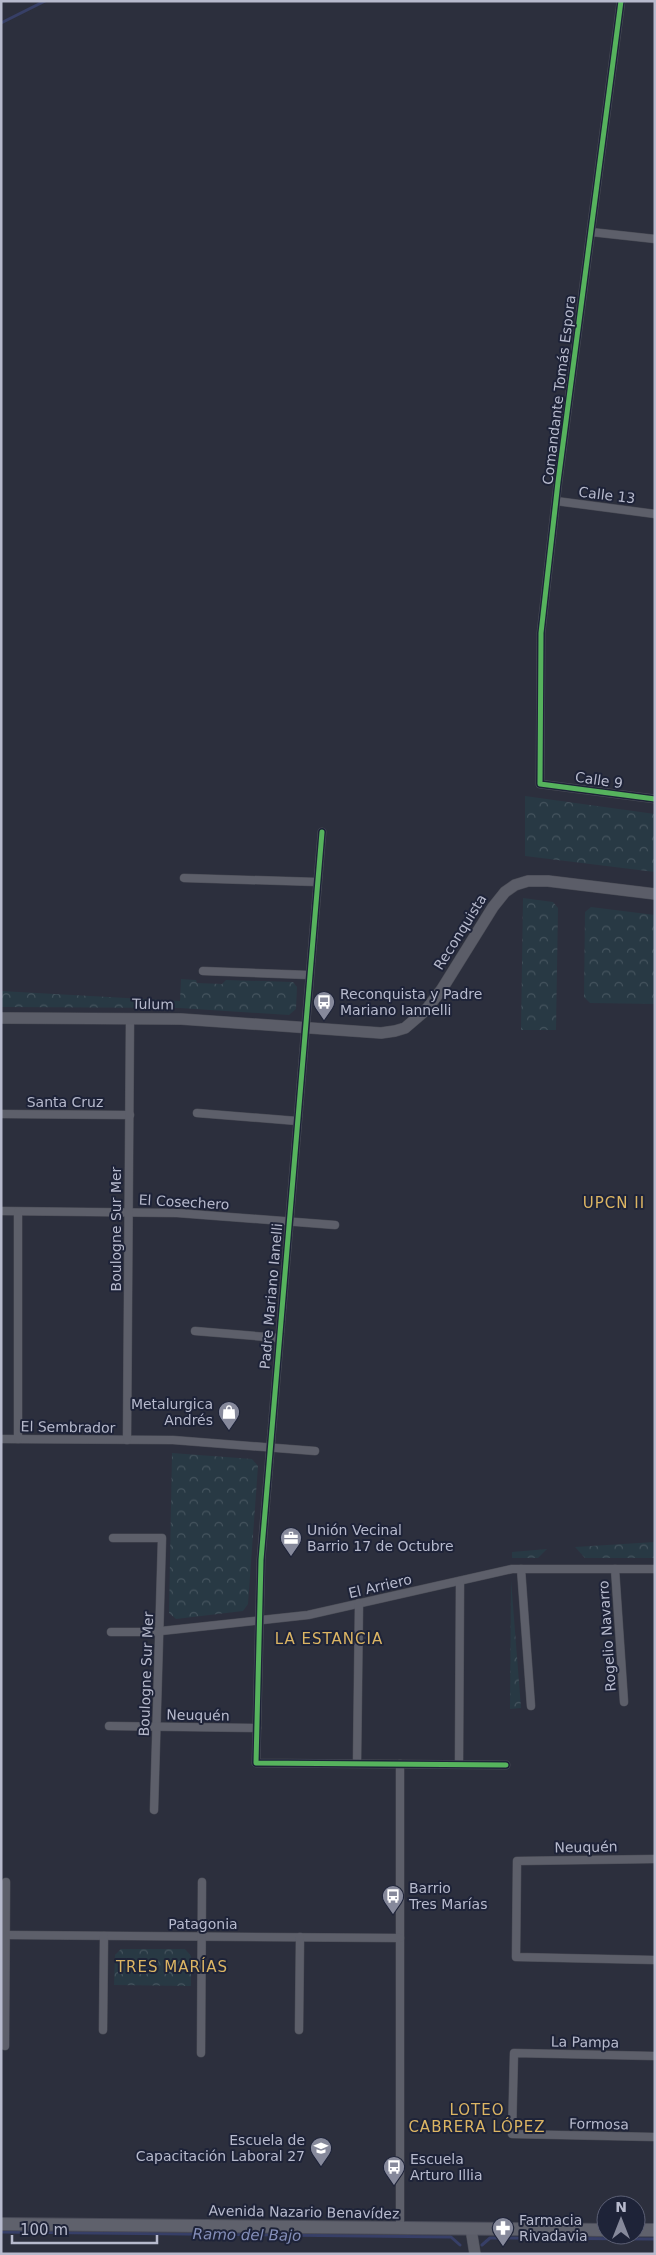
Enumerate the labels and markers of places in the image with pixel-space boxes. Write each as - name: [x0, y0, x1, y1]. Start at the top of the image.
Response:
- place label: Reconquista y Padre Mariano Iannelli: [340, 986, 482, 1018]
- bus stop icon: Reconquista y Padre Mariano Iannelli: [312, 990, 336, 1021]
- place label: Metalurgica Andrés: [131, 1396, 213, 1428]
- shop icon: Metalurgica Andrés: [217, 1400, 241, 1431]
- place label: Unión Vecinal Barrio 17 de Octubre: [307, 1522, 454, 1554]
- office icon: Unión Vecinal Barrio 17 de Octubre: [279, 1526, 303, 1557]
- place label: Barrio Tres Marías: [408, 1880, 487, 1912]
- bus stop icon: Barrio Tres Marías: [381, 1884, 405, 1915]
- place label: Escuela de Capacitación Laboral 27: [136, 2132, 305, 2164]
- school or university icon: Escuela de Capacitación Laboral 27: [309, 2136, 333, 2167]
- place label: Escuela Arturo Illia: [410, 2151, 483, 2183]
- bus stop icon: Escuela Arturo Illia: [382, 2155, 406, 2186]
- place label: Farmacia Rivadavia: [519, 2212, 588, 2244]
- pharmacy icon: Farmacia Rivadavia: [491, 2216, 515, 2247]

